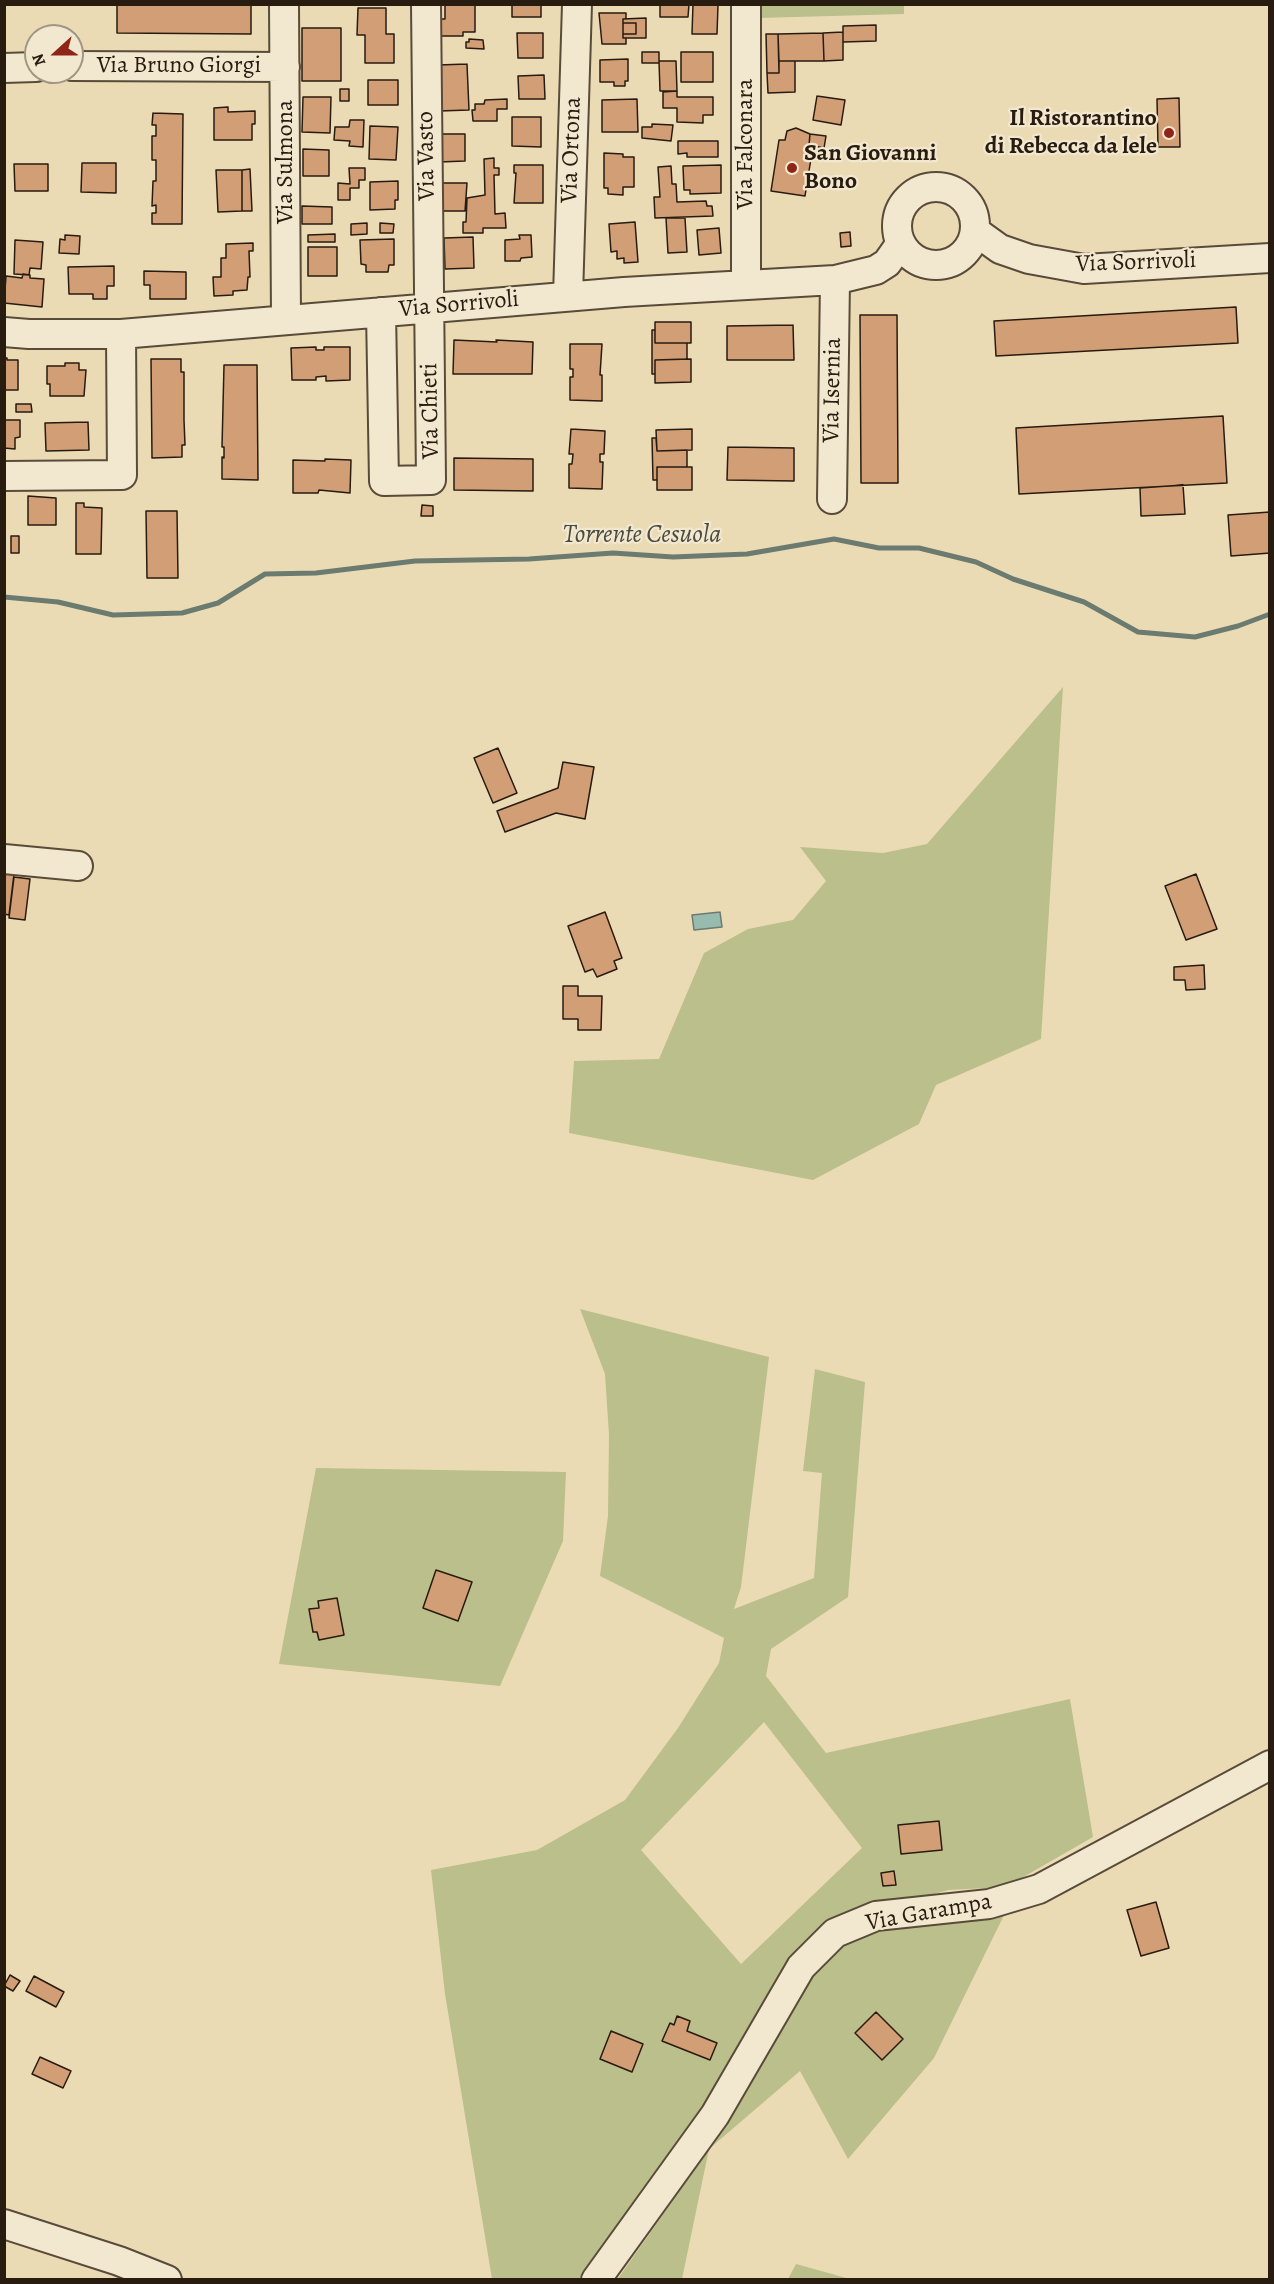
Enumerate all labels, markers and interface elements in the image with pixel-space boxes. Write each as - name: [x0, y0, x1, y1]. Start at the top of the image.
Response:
- north arrow: [24, 24, 84, 84]
- text: N: [27, 50, 51, 69]
- street label: Via Bruno Giorgi: [97, 52, 261, 80]
- street label: Via Falconara: [732, 79, 760, 209]
- street label: Via Ortona: [556, 96, 588, 204]
- street label: Via Sulmona: [272, 100, 300, 224]
- place label: Il Ristorantino di Rebecca da lele: [985, 105, 1157, 161]
- street label: Via Vasto: [412, 111, 442, 201]
- marker: Il Ristorantino di Rebecca da lele: [1162, 126, 1176, 140]
- place label: San Giovanni Bono: [804, 140, 937, 196]
- marker: San Giovanni Bono: [785, 161, 799, 175]
- street label: Via Sorrivoli: [1075, 247, 1197, 279]
- street label: Via Sorrivoli: [398, 285, 520, 325]
- street label: Via Isernia: [818, 337, 848, 443]
- street label: Via Chieti: [416, 363, 446, 459]
- water label: Torrente Cesuola: [563, 520, 721, 552]
- street label: Via Garampa: [864, 1888, 994, 1938]

